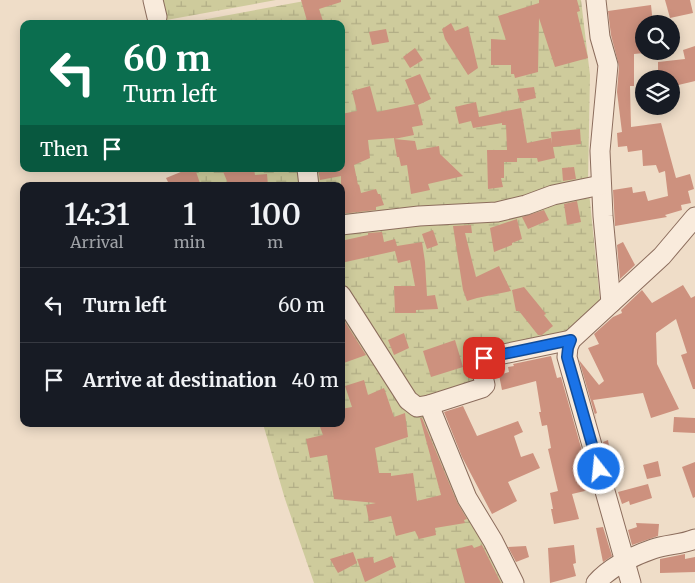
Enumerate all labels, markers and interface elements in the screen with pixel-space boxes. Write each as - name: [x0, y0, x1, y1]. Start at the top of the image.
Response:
- map controls: [635, 15, 680, 115]
- button: search: [635, 15, 680, 60]
- text: 60 m: [123, 37, 211, 81]
- icon: left: [40, 40, 105, 105]
- button: layers: [635, 70, 680, 115]
- text: Turn left: [123, 80, 217, 108]
- icon: arrive: [98, 135, 126, 163]
- text: Then: [40, 137, 88, 161]
- text: 14:31: [64, 195, 130, 233]
- text: 1: [183, 195, 196, 233]
- text: 100: [249, 195, 301, 233]
- text: Arrival: [70, 232, 124, 252]
- text: min: [174, 232, 205, 252]
- text: m: [267, 232, 283, 252]
- icon: left: [40, 291, 68, 319]
- text: Turn left: [83, 293, 167, 317]
- text: 60 m: [278, 293, 325, 317]
- pin: [463, 337, 505, 379]
- icon: arrive: [470, 344, 498, 372]
- icon: arrive: [40, 366, 68, 394]
- text: Arrive at destination: [83, 368, 277, 392]
- text: 40 m: [292, 368, 339, 392]
- position arrow: [572, 442, 624, 494]

